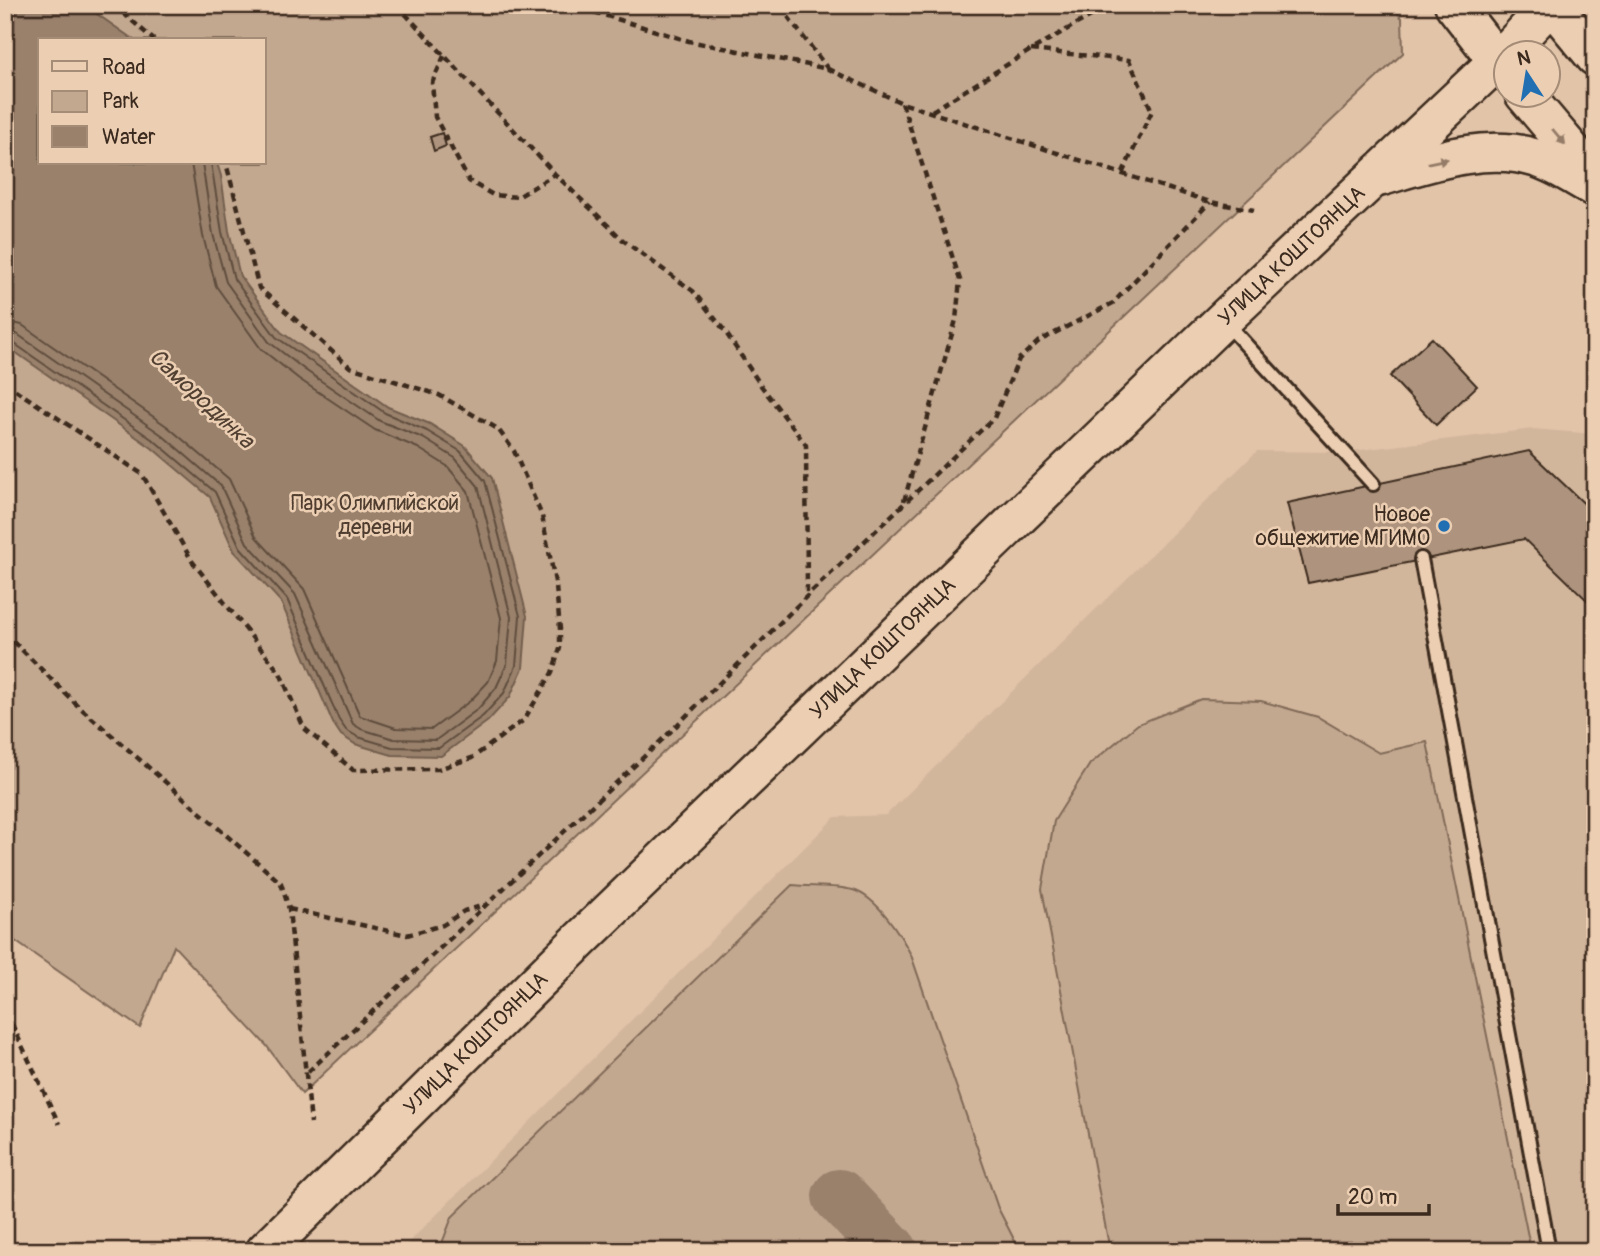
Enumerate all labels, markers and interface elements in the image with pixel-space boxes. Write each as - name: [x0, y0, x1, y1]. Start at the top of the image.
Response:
- legend: [38, 38, 266, 164]
- north arrow: [1492, 38, 1562, 108]
- text: N: [1515, 45, 1533, 71]
- text: Road: [102, 54, 146, 81]
- text: Park: [102, 88, 139, 115]
- text: Water: [102, 124, 156, 151]
- one-way arrow: [1551, 128, 1566, 145]
- one-way arrow: [1427, 156, 1449, 167]
- street label: УЛИЦА КОШТОЯНЦА: [1212, 180, 1371, 332]
- water label: Самородинка: [143, 342, 261, 455]
- park label: Парк Олимпийской деревни: [291, 490, 459, 541]
- place label: Новое общежитие МГИМО: [1256, 501, 1431, 552]
- marker: Новое общежитие МГИМО: [1436, 518, 1452, 534]
- street label: УЛИЦА КОШТОЯНЦА: [804, 572, 962, 725]
- street label: УЛИЦА КОШТОЯНЦА: [398, 966, 554, 1121]
- scale bar: [1338, 1172, 1428, 1216]
- text: 20 m: [1348, 1184, 1397, 1211]

